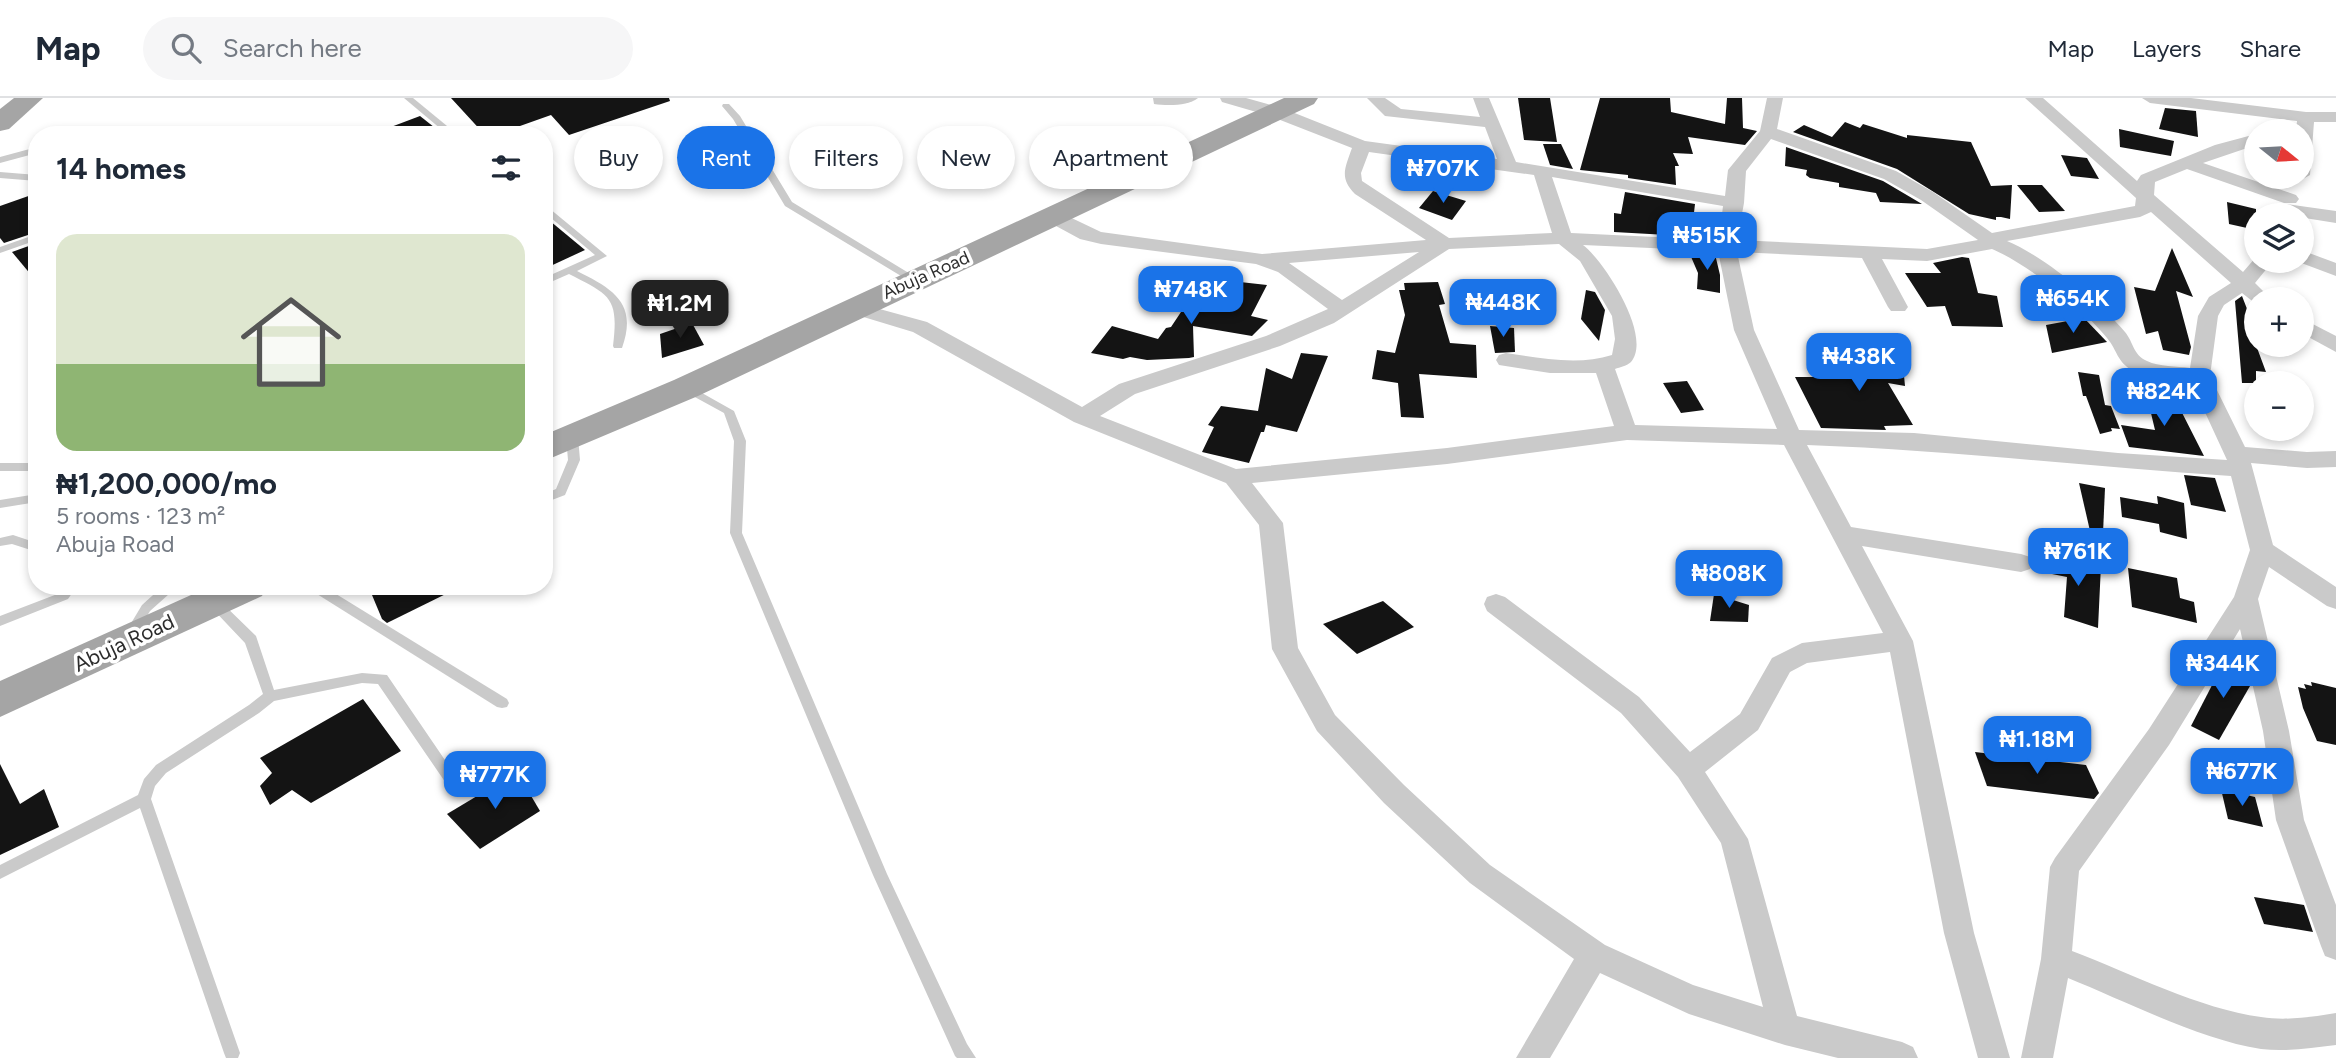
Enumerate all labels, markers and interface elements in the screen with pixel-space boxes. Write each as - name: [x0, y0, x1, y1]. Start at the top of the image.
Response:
- search box: [143, 17, 633, 80]
- text: Map: [35, 29, 101, 68]
- icon: search: [167, 29, 205, 67]
- text: Search here: [223, 32, 362, 64]
- text: Map: [2047, 34, 2094, 63]
- text: Layers: [2132, 34, 2201, 63]
- text: Share: [2239, 34, 2301, 63]
- north arrow: [2244, 119, 2314, 189]
- map controls: [2244, 119, 2314, 441]
- chip: Buy: [574, 126, 663, 189]
- chip: Rent: [677, 126, 775, 189]
- chip: Filters: [789, 126, 903, 189]
- chip: New: [917, 126, 1015, 189]
- chip: Apartment: [1029, 126, 1193, 189]
- pin: ₦707K: [1394, 146, 1492, 205]
- icon: filters: [487, 149, 525, 187]
- text: 14 homes: [56, 150, 186, 187]
- text: ₦707K: [1407, 154, 1479, 182]
- button: layers: [2244, 203, 2314, 273]
- pin: ₦515K: [1658, 212, 1756, 272]
- text: ₦515K: [1673, 221, 1741, 249]
- street label: Abuja Road: [879, 246, 973, 304]
- pin: ₦748K: [1142, 266, 1240, 326]
- text: ₦748K: [1154, 275, 1228, 303]
- pin: ₦654K: [2024, 275, 2122, 335]
- icon: home: [228, 279, 354, 405]
- pin: ₦1.2M: [631, 280, 729, 340]
- pin: ₦448K: [1454, 280, 1552, 339]
- text: ₦654K: [2036, 284, 2110, 312]
- button: +: [2244, 287, 2314, 357]
- text: ₦448K: [1465, 288, 1541, 316]
- text: ₦1.2M: [647, 289, 713, 317]
- pin: ₦438K: [1810, 334, 1908, 393]
- text: ₦438K: [1822, 342, 1896, 370]
- pin: ₦824K: [2115, 368, 2213, 428]
- button: −: [2244, 371, 2314, 441]
- text: ₦824K: [2127, 377, 2201, 405]
- text: ₦1,200,000/mo: [56, 465, 277, 502]
- text: 5 rooms · 123 m²: [56, 502, 225, 530]
- pin: ₦761K: [2029, 528, 2127, 588]
- text: Abuja Road: [56, 530, 174, 558]
- text: ₦761K: [2044, 537, 2112, 565]
- pin: ₦808K: [1680, 550, 1778, 610]
- text: ₦808K: [1692, 559, 1766, 587]
- street label: Abuja Road: [70, 608, 178, 677]
- pin: ₦344K: [2174, 640, 2272, 700]
- text: ₦344K: [2186, 649, 2260, 677]
- pin: ₦1.18M: [1980, 716, 2094, 776]
- text: ₦1.18M: [1999, 725, 2075, 753]
- pin: ₦677K: [2193, 748, 2291, 808]
- pin: ₦777K: [446, 752, 544, 811]
- text: ₦677K: [2207, 757, 2277, 785]
- text: ₦777K: [460, 760, 530, 788]

